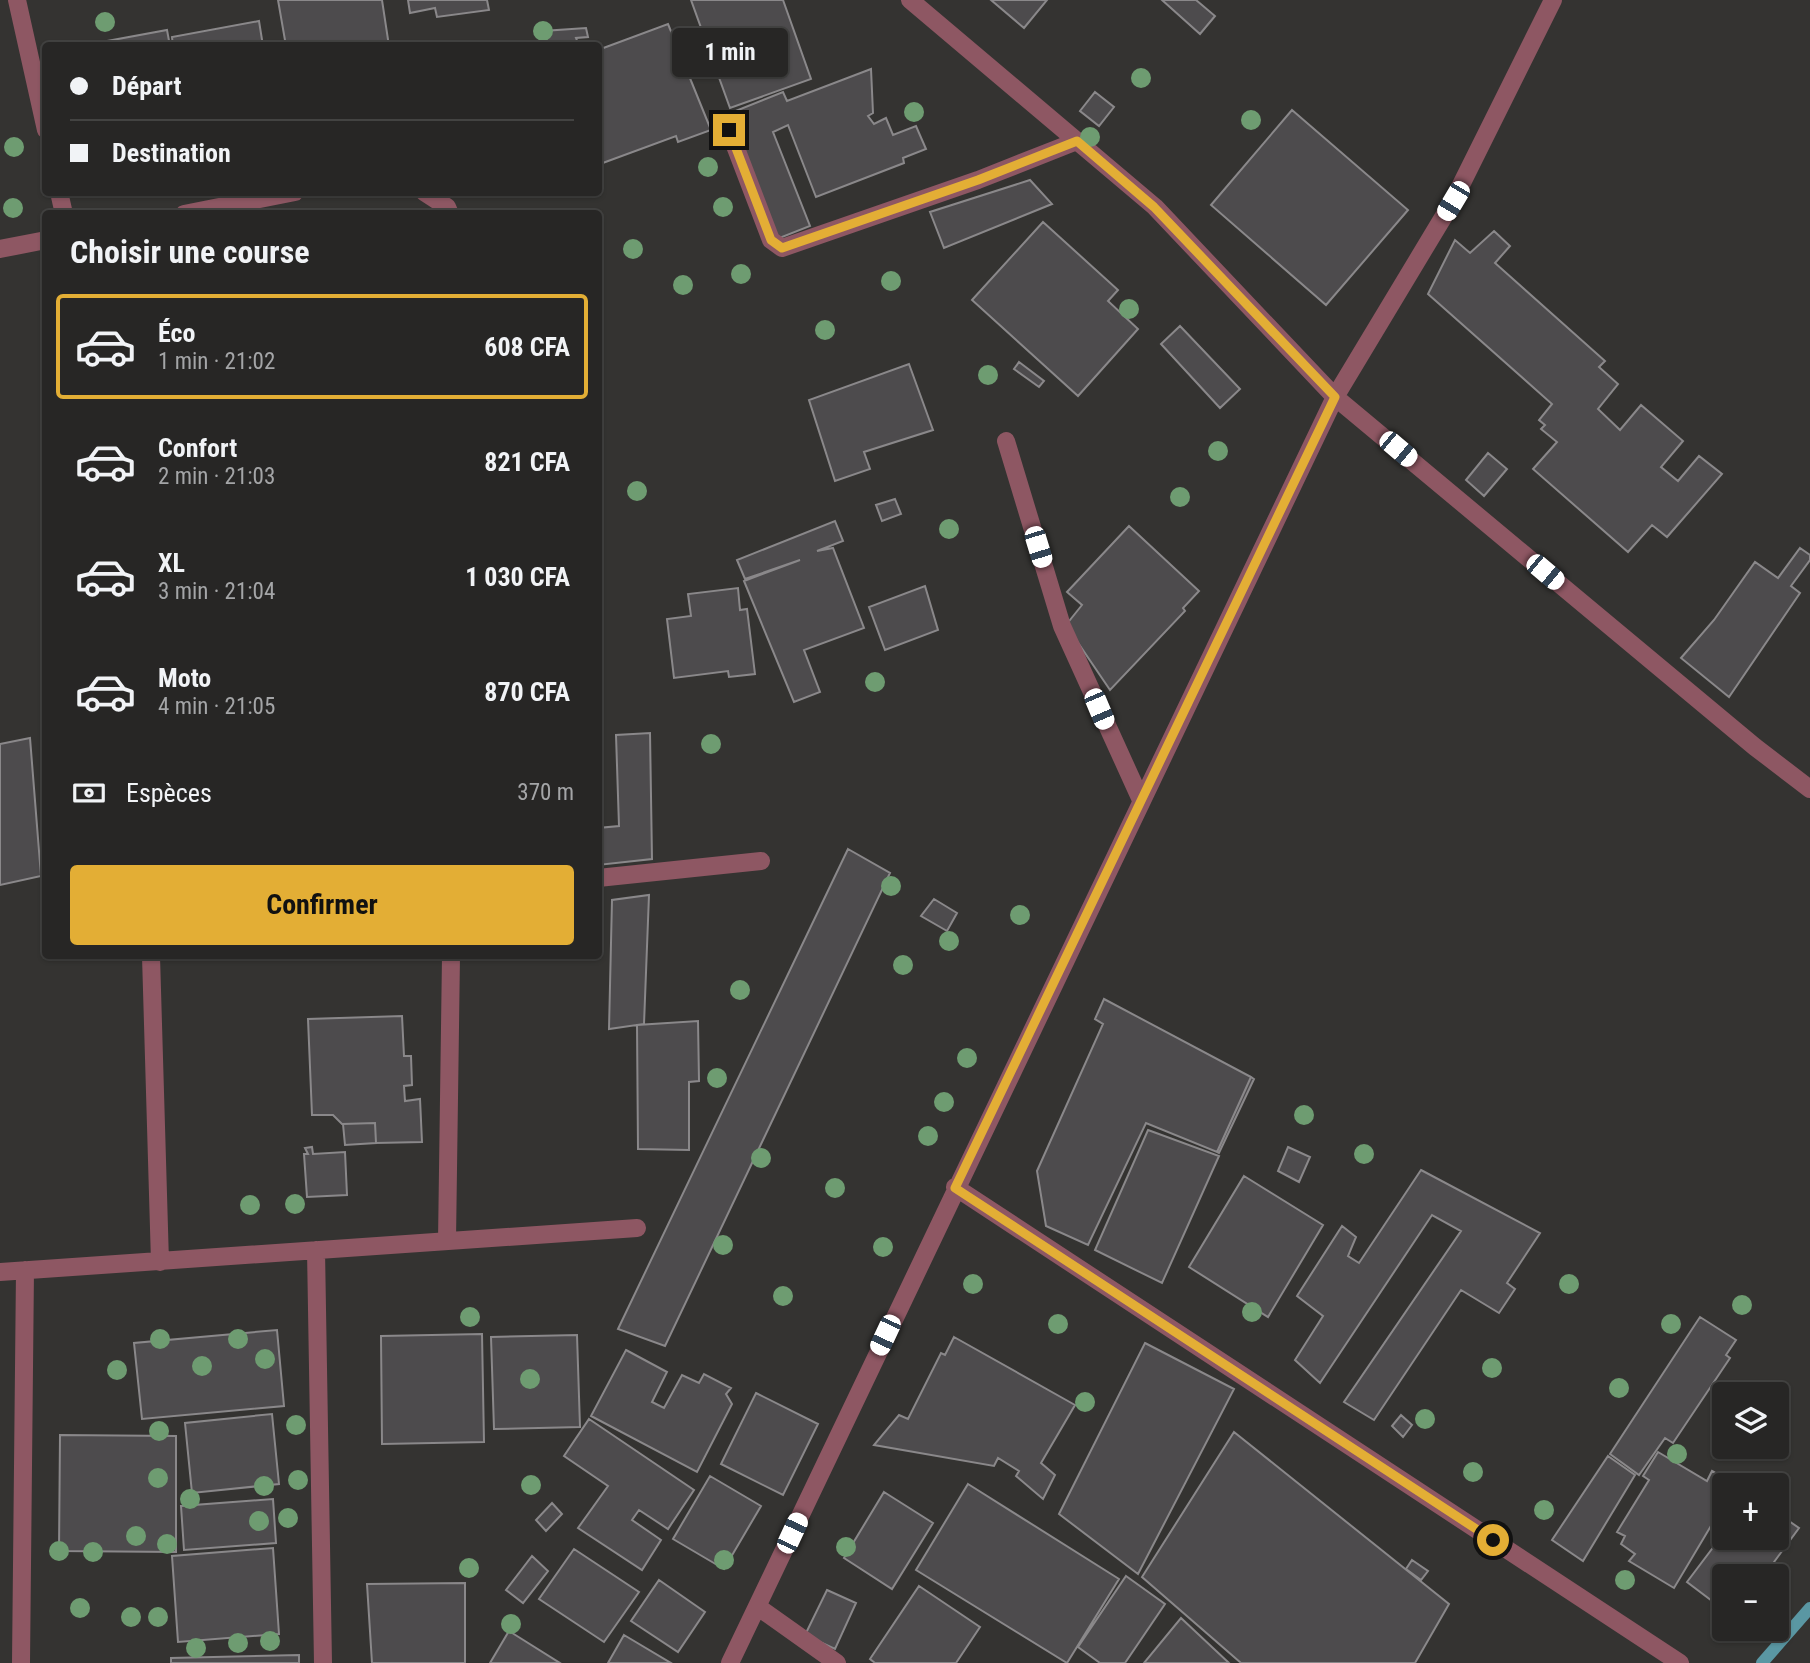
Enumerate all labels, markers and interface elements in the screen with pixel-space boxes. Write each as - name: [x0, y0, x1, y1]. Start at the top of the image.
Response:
- callout: 1 min: [671, 29, 787, 78]
- text: 1 min: [704, 39, 756, 66]
- text: Départ: [112, 71, 181, 101]
- route end: [713, 114, 745, 146]
- text: Destination: [112, 138, 231, 168]
- car: [1434, 178, 1473, 224]
- text: Choisir une course: [70, 233, 310, 271]
- icon: car: [74, 315, 137, 378]
- text: Éco: [158, 318, 195, 348]
- text: 608 CFA: [484, 332, 570, 362]
- text: 1 min · 21:02: [158, 348, 275, 375]
- car: [1376, 427, 1421, 471]
- icon: car: [74, 430, 137, 493]
- text: Confort: [158, 433, 237, 463]
- text: 821 CFA: [484, 447, 570, 477]
- text: 2 min · 21:03: [158, 463, 275, 490]
- car: [1022, 524, 1055, 570]
- icon: car: [74, 545, 137, 608]
- text: XL: [158, 548, 185, 578]
- car: [1523, 550, 1568, 594]
- text: 1 030 CFA: [465, 562, 570, 592]
- text: 3 min · 21:04: [158, 578, 275, 605]
- icon: car: [74, 660, 137, 723]
- text: Moto: [158, 663, 211, 693]
- text: 870 CFA: [484, 677, 570, 707]
- car: [1082, 686, 1117, 732]
- text: 4 min · 21:05: [158, 693, 275, 720]
- icon: cash: [70, 774, 108, 812]
- text: Espèces: [126, 778, 212, 808]
- text: 370 m: [517, 779, 574, 806]
- button: Confirmer: [70, 865, 574, 945]
- car: [867, 1312, 904, 1358]
- map controls: [1712, 1382, 1789, 1641]
- button: layers: [1712, 1382, 1789, 1459]
- button: +: [1712, 1473, 1789, 1550]
- car: [774, 1510, 811, 1556]
- route start: [1477, 1524, 1509, 1556]
- button: −: [1712, 1564, 1789, 1641]

